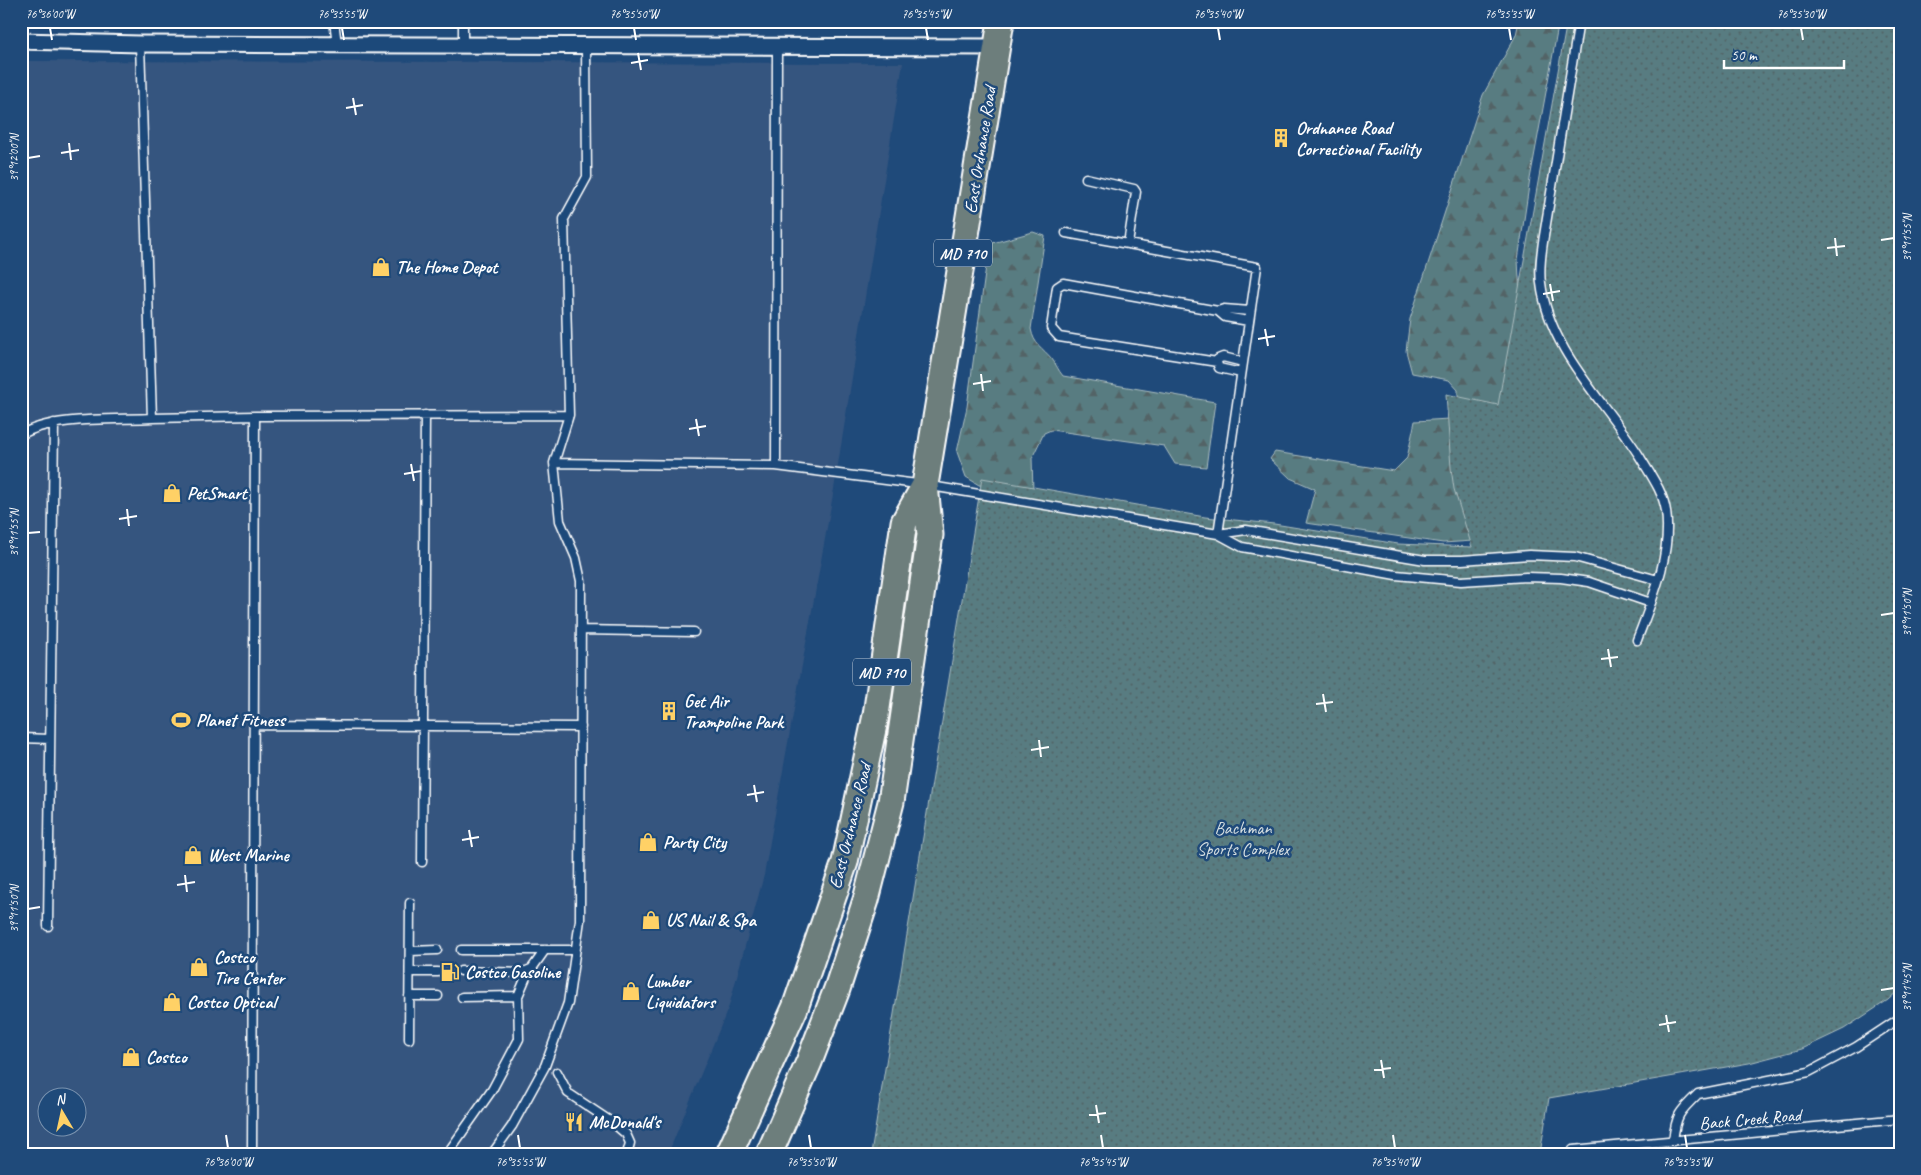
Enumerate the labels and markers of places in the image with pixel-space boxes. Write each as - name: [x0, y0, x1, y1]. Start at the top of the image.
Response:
- place label: Ordnance Road Correctional Facility: [1296, 117, 1422, 160]
- building icon: Ordnance Road Correctional Facility: [1270, 127, 1292, 149]
- shop icon: The Home Depot: [370, 256, 392, 278]
- place label: The Home Depot: [396, 256, 500, 278]
- shop icon: PetSmart: [161, 482, 183, 504]
- place label: PetSmart: [187, 482, 249, 504]
- place label: Get Air Trampoline Park: [684, 690, 785, 733]
- building icon: Get Air Trampoline Park: [658, 700, 680, 722]
- sports icon: Planet Fitness: [170, 709, 192, 731]
- place label: Planet Fitness: [196, 709, 287, 731]
- shop icon: Party City: [637, 831, 659, 853]
- place label: Party City: [663, 831, 728, 853]
- shop icon: West Marine: [182, 844, 204, 866]
- place label: West Marine: [208, 844, 291, 866]
- shop icon: US Nail & Spa: [640, 909, 662, 931]
- place label: US Nail & Spa: [666, 909, 758, 931]
- place label: Costco Tire Center: [214, 946, 287, 989]
- shop icon: Costco Tire Center: [188, 956, 210, 978]
- fuel station icon: Costco Gasoline: [439, 961, 461, 983]
- place label: Costco Gasoline: [465, 961, 562, 983]
- place label: Lumber Liquidators: [646, 970, 717, 1013]
- shop icon: Lumber Liquidators: [620, 980, 642, 1002]
- shop icon: Costco Optical: [161, 991, 183, 1013]
- place label: Costco Optical: [187, 991, 280, 1013]
- shop icon: Costco: [120, 1046, 142, 1068]
- place label: Costco: [146, 1046, 188, 1068]
- restaurant icon: McDonald's: [563, 1111, 585, 1133]
- place label: McDonald's: [589, 1111, 662, 1133]

